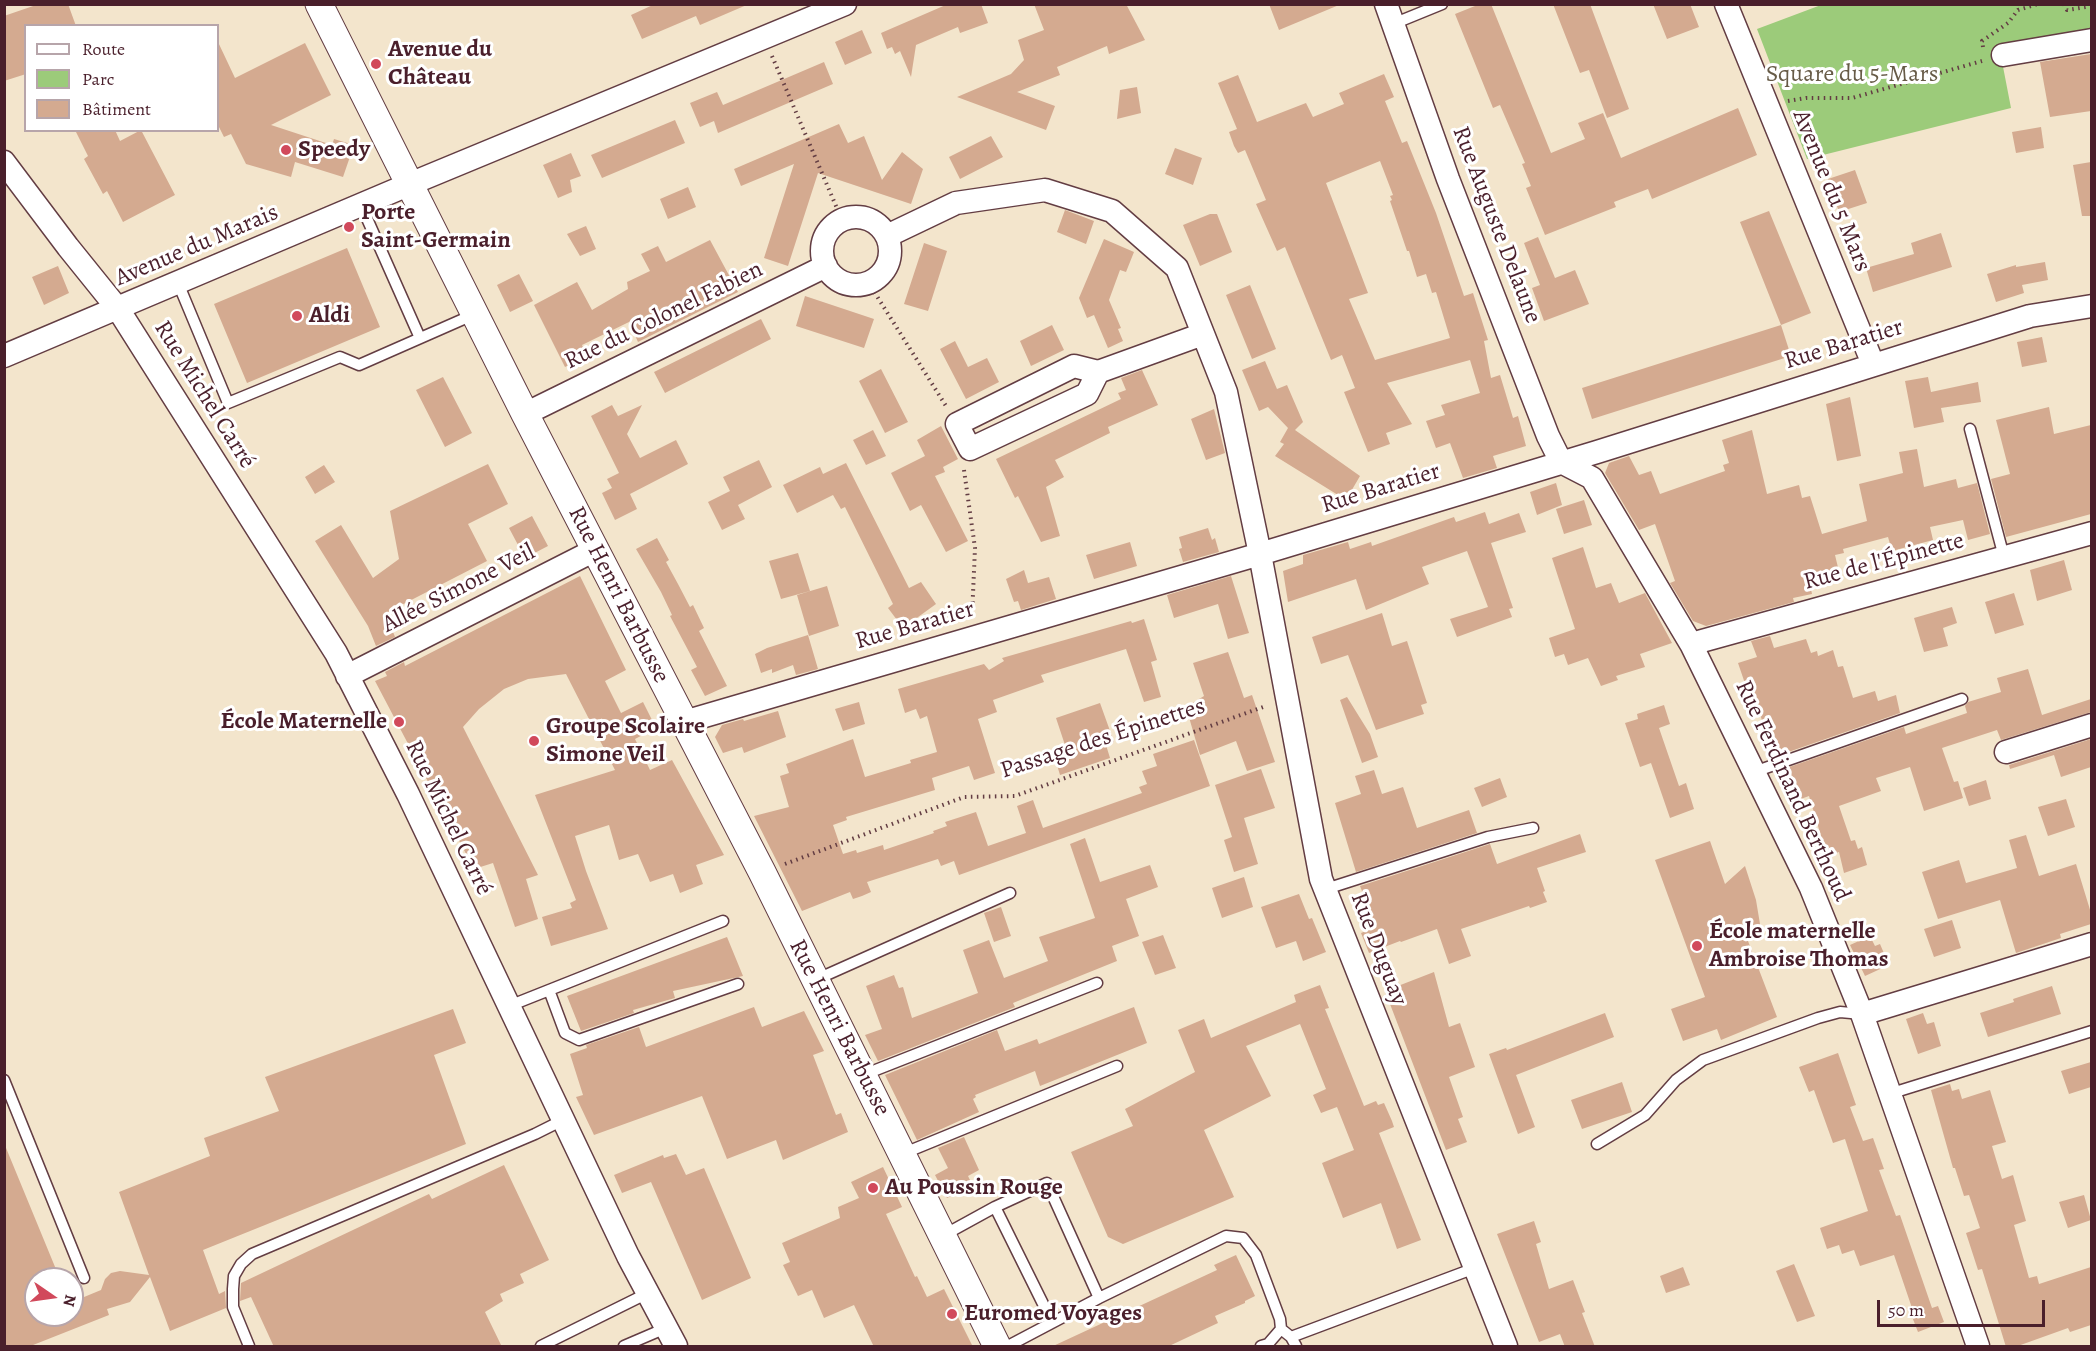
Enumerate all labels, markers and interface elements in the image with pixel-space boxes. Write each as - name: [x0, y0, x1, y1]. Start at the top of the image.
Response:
- legend: [24, 24, 219, 132]
- place label: Avenue du Château: [388, 36, 492, 92]
- text: Route: [82, 37, 125, 61]
- marker: Avenue du Château: [369, 57, 383, 71]
- park label: Square du 5-Mars: [1766, 61, 1938, 89]
- text: Parc: [82, 67, 114, 91]
- text: Bâtiment: [82, 97, 151, 121]
- street label: Avenue du 5 Mars: [1785, 106, 1877, 276]
- street label: Rue Auguste Delaune: [1445, 122, 1547, 328]
- place label: Speedy: [298, 136, 370, 164]
- marker: Speedy: [279, 143, 293, 157]
- street label: Avenue du Marais: [111, 199, 283, 293]
- place label: Porte Saint-Germain: [361, 199, 511, 255]
- marker: Porte Saint-Germain: [342, 220, 356, 234]
- street label: Rue du Colonel Fabien: [560, 255, 768, 377]
- place label: Aldi: [309, 302, 350, 330]
- marker: Aldi: [290, 309, 304, 323]
- street label: Rue Baratier: [1781, 313, 1907, 377]
- street label: Rue Michel Carré: [147, 316, 261, 474]
- street label: Rue Baratier: [1318, 457, 1444, 521]
- street label: Rue Henri Barbusse: [561, 502, 675, 688]
- street label: Rue de l'Épinette: [1801, 527, 1967, 597]
- street label: Allée Simone Veil: [378, 538, 540, 640]
- street label: Rue Baratier: [852, 595, 978, 657]
- street label: Rue Ferdinand Berthoud: [1728, 676, 1856, 906]
- street label: Passage des Épinettes: [997, 692, 1209, 786]
- place label: École Maternelle: [221, 708, 387, 736]
- place label: Groupe Scolaire Simone Veil: [546, 713, 705, 769]
- marker: École Maternelle: [392, 715, 406, 729]
- marker: Groupe Scolaire Simone Veil: [527, 734, 541, 748]
- street label: Rue Michel Carré: [398, 736, 498, 900]
- street label: Rue Duguay: [1343, 888, 1413, 1010]
- place label: École maternelle Ambroise Thomas: [1709, 918, 1889, 974]
- street label: Rue Henri Barbusse: [782, 935, 896, 1121]
- marker: École maternelle Ambroise Thomas: [1690, 939, 1704, 953]
- place label: Au Poussin Rouge: [885, 1174, 1063, 1202]
- marker: Au Poussin Rouge: [866, 1181, 880, 1195]
- north arrow: [24, 1267, 84, 1327]
- scale bar: [1880, 1288, 2048, 1326]
- text: N: [58, 1292, 82, 1309]
- text: 50 m: [1888, 1298, 1924, 1322]
- place label: Euromed Voyages: [964, 1300, 1142, 1328]
- marker: Euromed Voyages: [945, 1307, 959, 1321]

